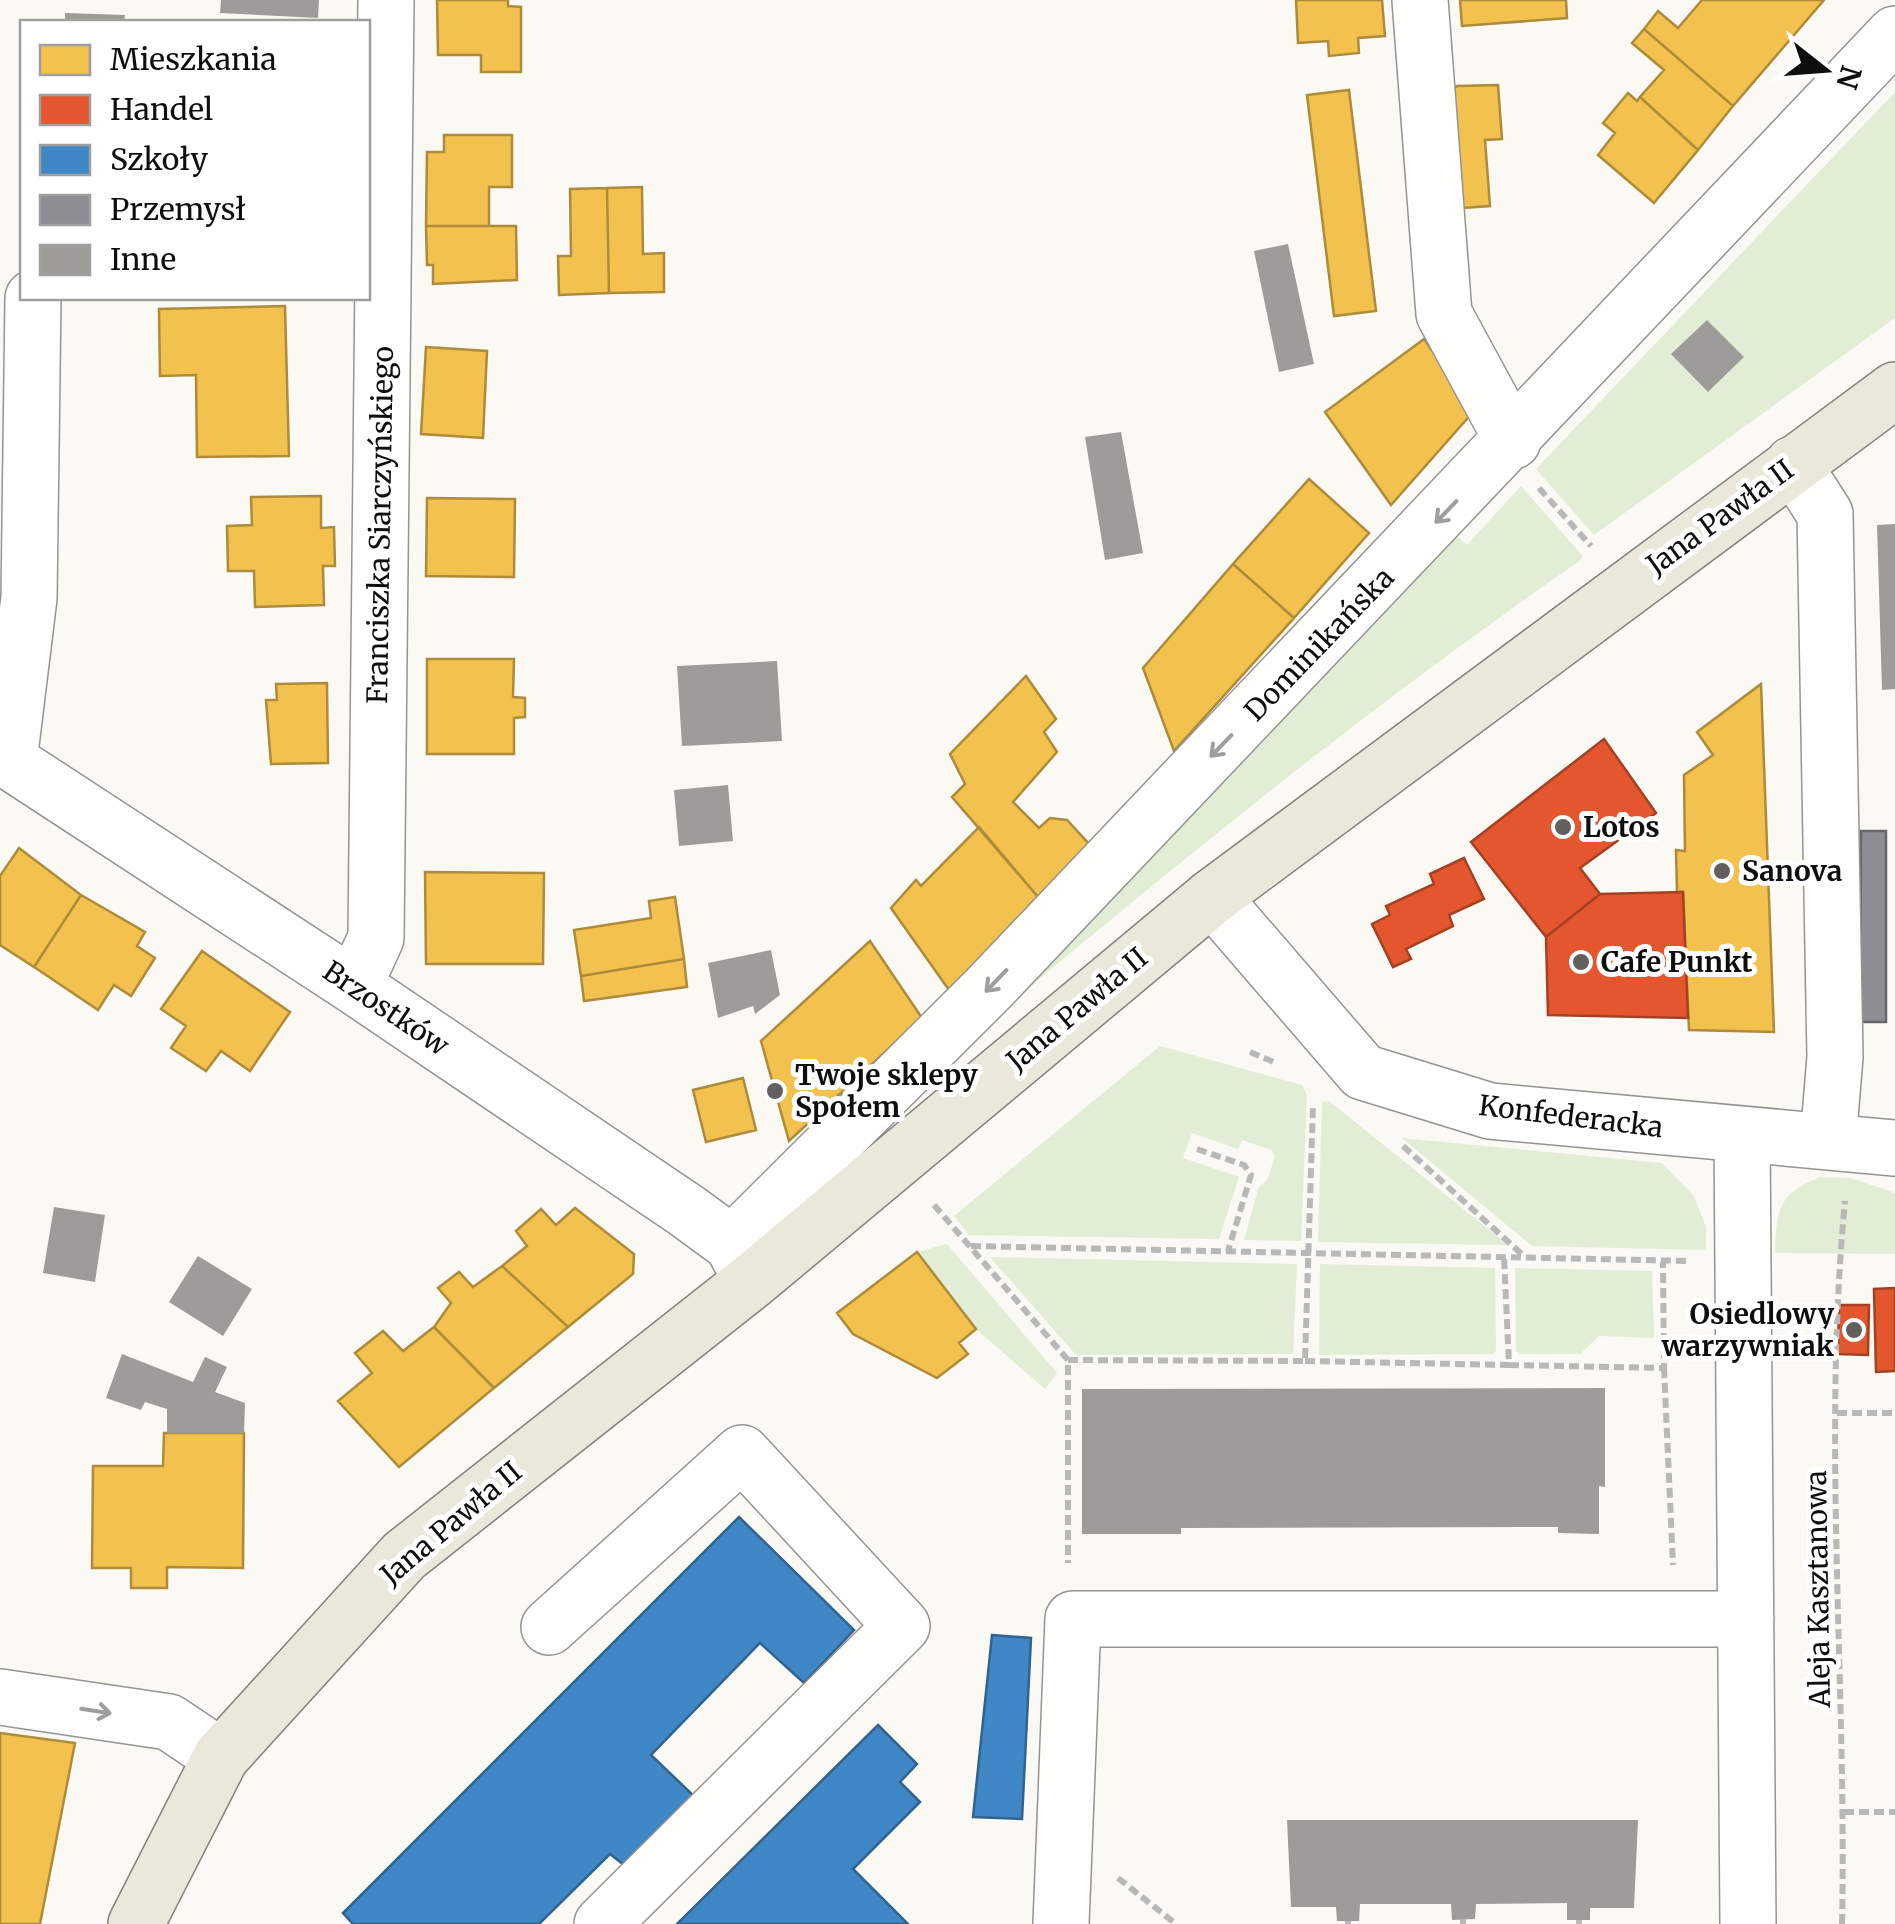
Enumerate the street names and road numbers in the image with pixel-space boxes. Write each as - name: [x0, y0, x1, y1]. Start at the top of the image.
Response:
- street label: Franciszka Siarczyńskiego: [359, 346, 401, 704]
- street label: Jana Pawła II: [1639, 452, 1801, 583]
- street label: Dominikańska: [1237, 560, 1401, 728]
- street label: Jana Pawła II: [998, 940, 1155, 1079]
- street label: Brzostków: [316, 953, 456, 1063]
- street label: Konfederacka: [1477, 1087, 1665, 1145]
- street label: Jana Pawła II: [372, 1454, 529, 1593]
- street label: Aleja Kasztanowa: [1798, 1470, 1838, 1709]

